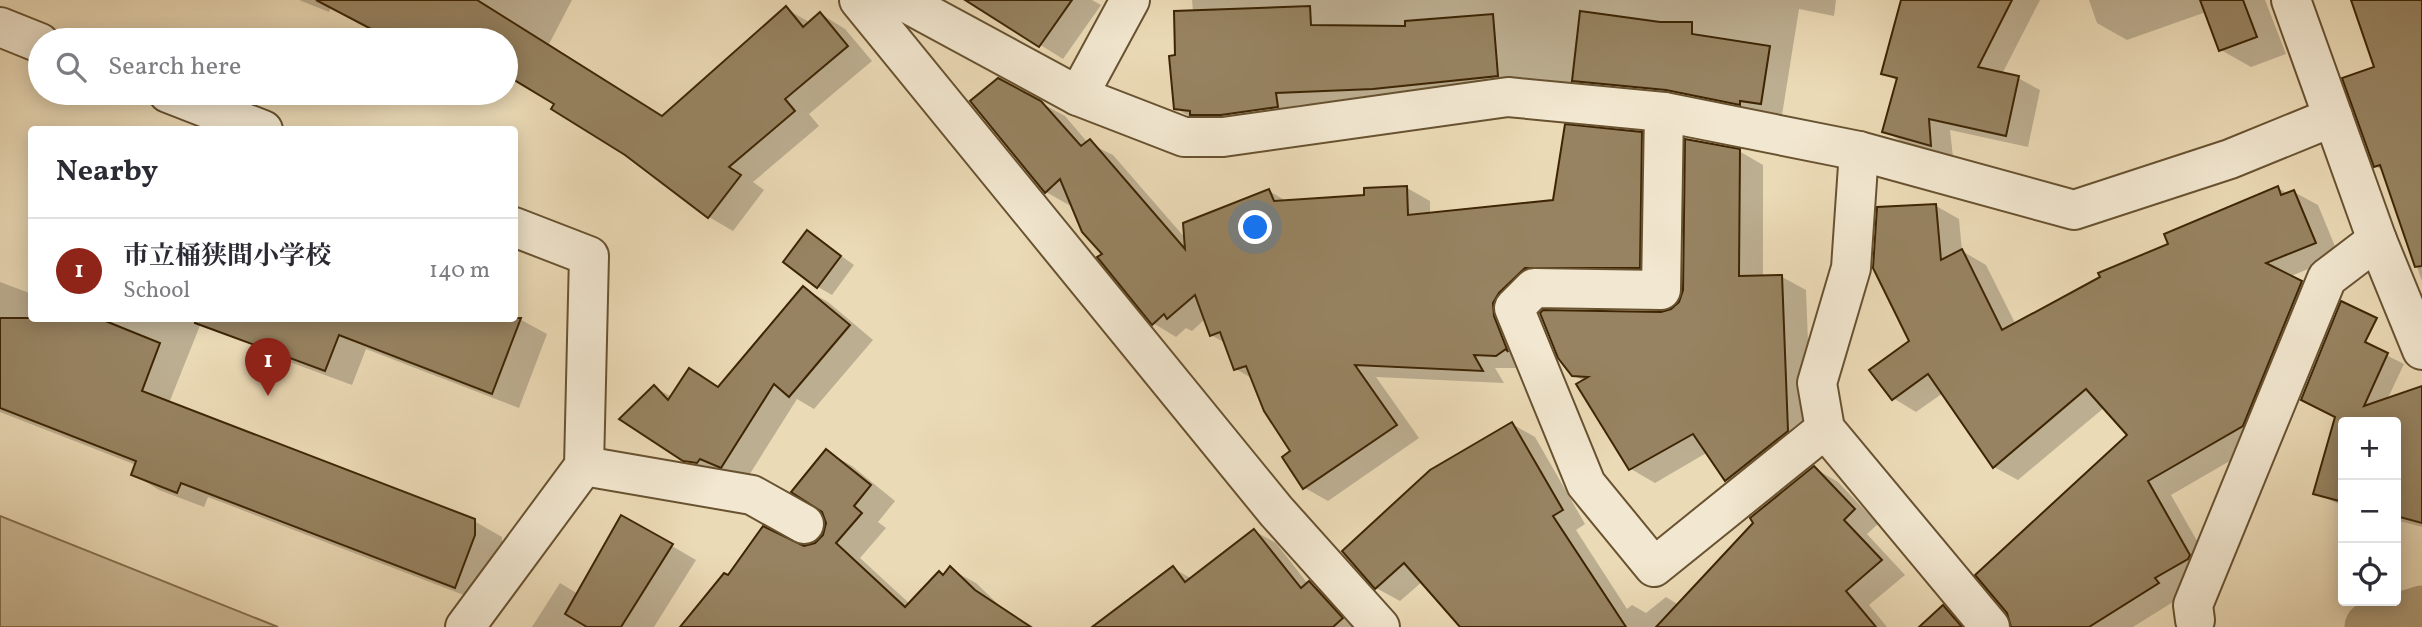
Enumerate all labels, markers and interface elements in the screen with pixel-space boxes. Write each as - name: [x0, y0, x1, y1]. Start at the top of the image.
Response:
- search box: [28, 28, 518, 105]
- icon: search: [52, 48, 90, 86]
- text: Search here: [108, 49, 241, 85]
- text: Nearby: [56, 151, 158, 193]
- your location: [1238, 210, 1272, 244]
- text: 市立桶狭間小学校: [123, 239, 331, 275]
- text: 1: [74, 255, 84, 287]
- text: 140 m: [429, 255, 490, 287]
- text: School: [123, 275, 190, 307]
- pin: 1: [245, 338, 291, 396]
- map controls: [2338, 417, 2401, 606]
- button: +: [2338, 417, 2401, 480]
- button: −: [2338, 480, 2401, 543]
- button: locate: [2338, 543, 2401, 606]

